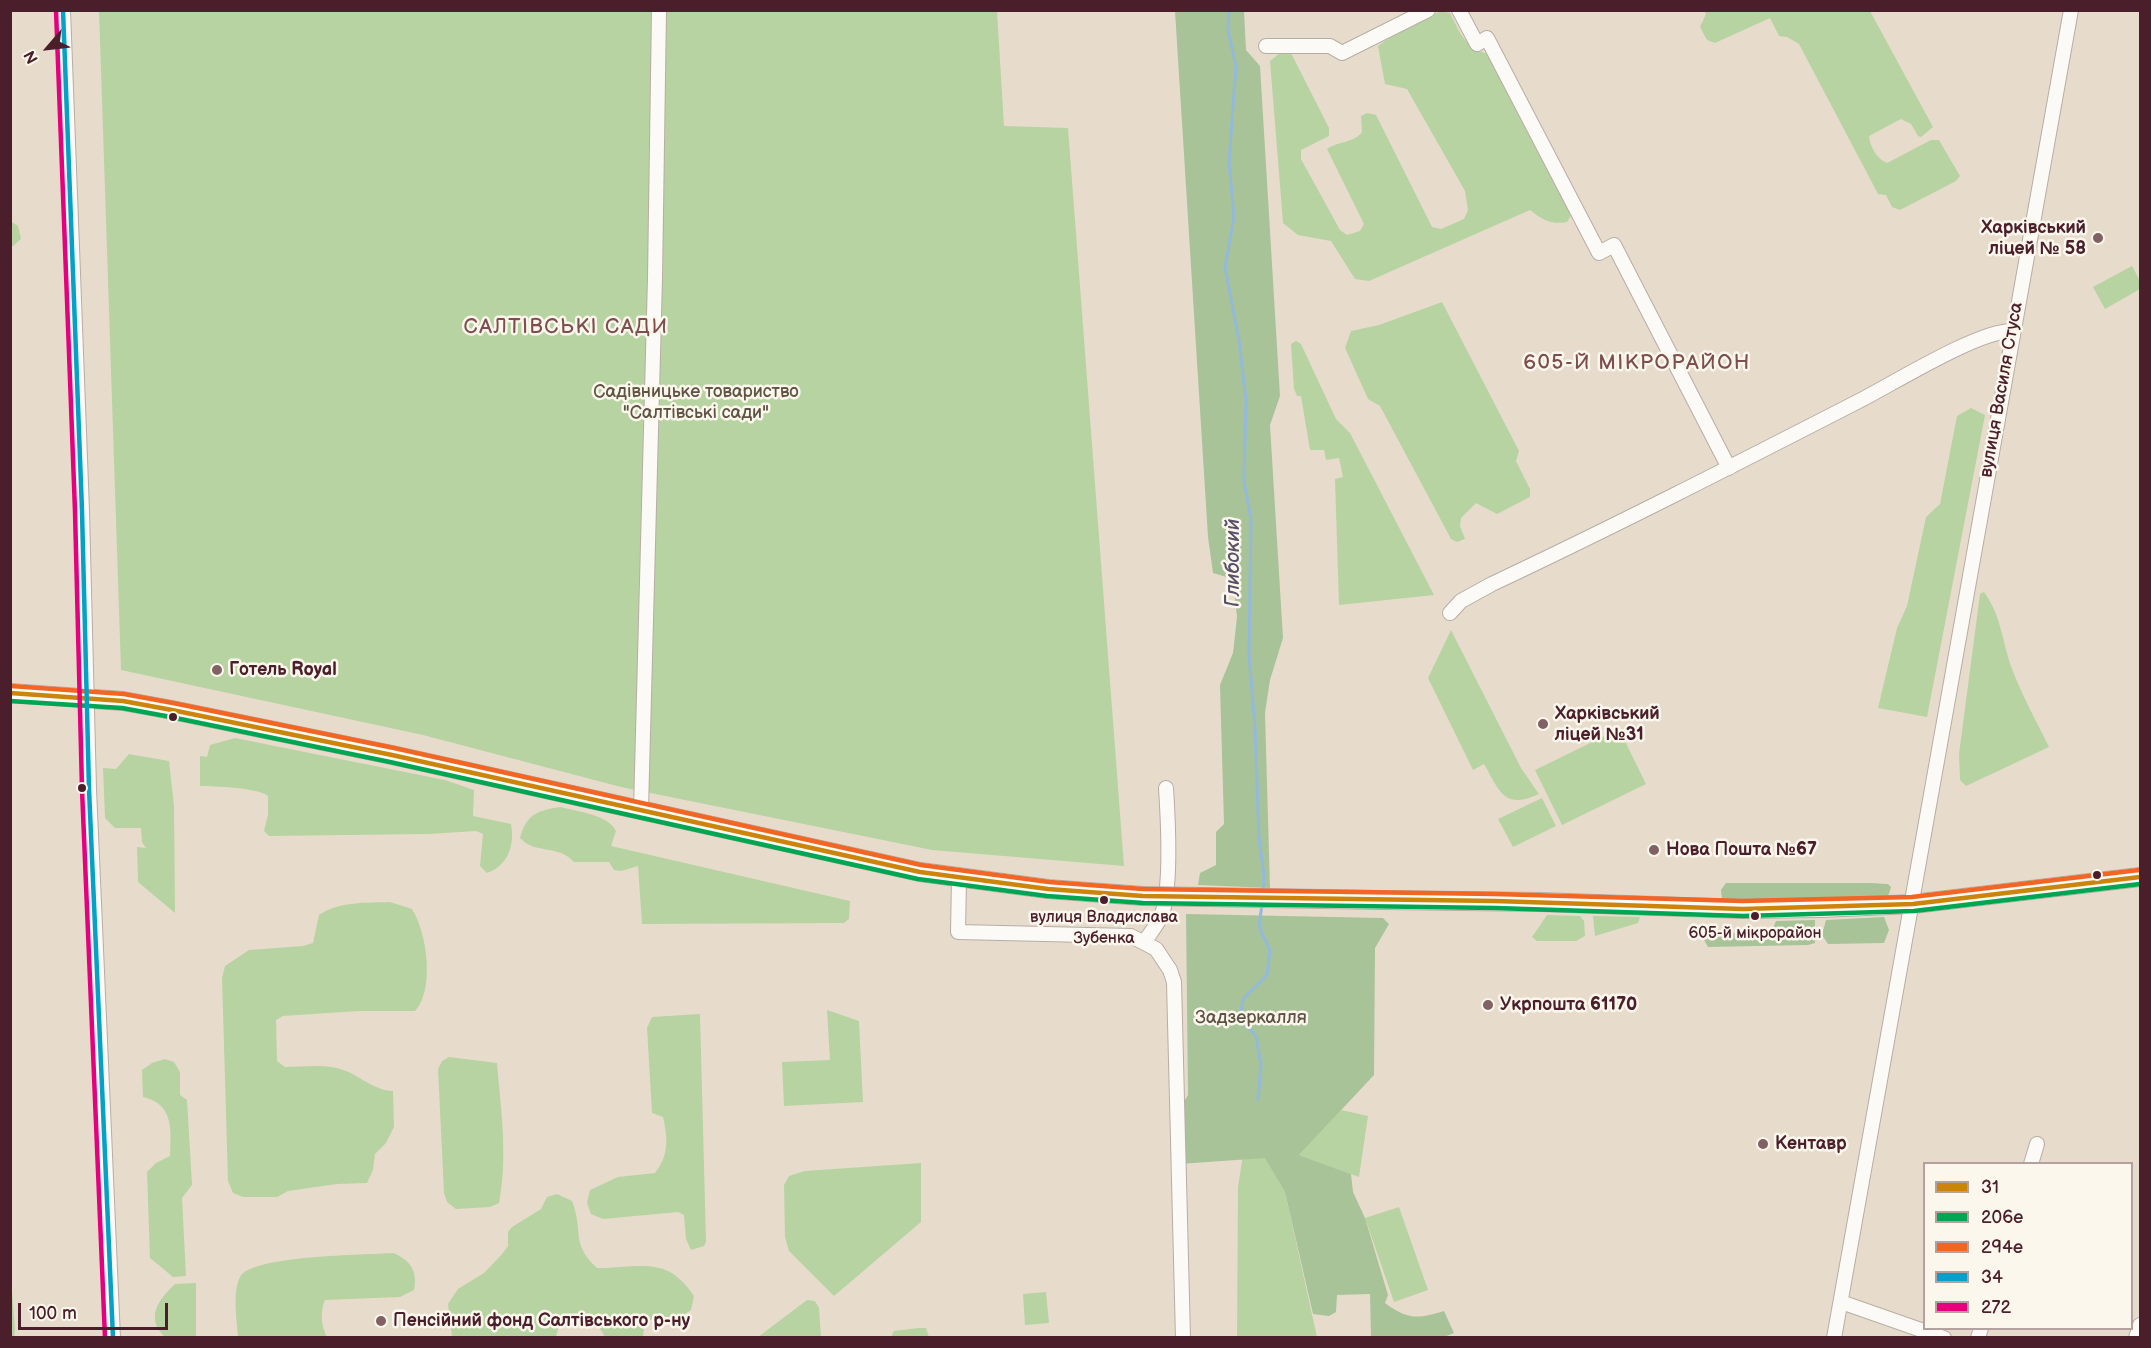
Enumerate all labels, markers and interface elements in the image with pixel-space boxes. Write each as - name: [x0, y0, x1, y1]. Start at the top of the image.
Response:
- north arrow: [18, 18, 78, 78]
- text: N: [20, 47, 43, 66]
- place label: Харківський ліцей № 58: [1981, 217, 2086, 260]
- marker: Харківський ліцей № 58: [2091, 231, 2105, 245]
- street label: вулиця Василя Стуса: [1976, 301, 2028, 479]
- district label: САЛТІВСЬКІ САДИ: [464, 315, 668, 341]
- district label: 605-Й МІКРОРАЙОН: [1523, 351, 1751, 377]
- park label: Садівницьке товариство "Салтівські сади": [593, 381, 799, 424]
- water label: Глибокий: [1222, 519, 1246, 607]
- place label: Готель Royal: [229, 659, 337, 681]
- marker: Готель Royal: [210, 663, 224, 677]
- place label: Харківський ліцей №31: [1555, 703, 1660, 746]
- unlabelled marker: [167, 711, 179, 723]
- marker: Харківський ліцей №31: [1536, 717, 1550, 731]
- unlabelled marker: [76, 782, 88, 794]
- place label: Нова Пошта №67: [1666, 839, 1817, 861]
- marker: Нова Пошта №67: [1647, 843, 1661, 857]
- unlabelled marker: [2091, 869, 2103, 881]
- marker: вулиця Владислава Зубенка: [1098, 894, 1110, 906]
- place label: вулиця Владислава Зубенка: [1030, 908, 1178, 946]
- marker: 605-й мікрорайон: [1749, 910, 1761, 922]
- place label: 605-й мікрорайон: [1688, 924, 1822, 944]
- place label: Укрпошта 61170: [1500, 994, 1637, 1016]
- marker: Укрпошта 61170: [1481, 998, 1495, 1012]
- park label: Задзеркалля: [1195, 1007, 1307, 1029]
- place label: Кентавр: [1775, 1133, 1847, 1155]
- marker: Кентавр: [1756, 1137, 1770, 1151]
- legend: [1923, 1162, 2133, 1330]
- text: 31: [1981, 1177, 1999, 1198]
- text: 206е: [1981, 1207, 2023, 1228]
- text: 294е: [1981, 1237, 2023, 1258]
- text: 34: [1981, 1267, 2003, 1288]
- scale bar: [21, 1291, 171, 1329]
- text: 272: [1981, 1297, 2011, 1318]
- text: 100 m: [29, 1303, 77, 1324]
- place label: Пенсійний фонд Салтівського р-ну: [393, 1310, 690, 1332]
- marker: Пенсійний фонд Салтівського р-ну: [374, 1314, 388, 1328]

